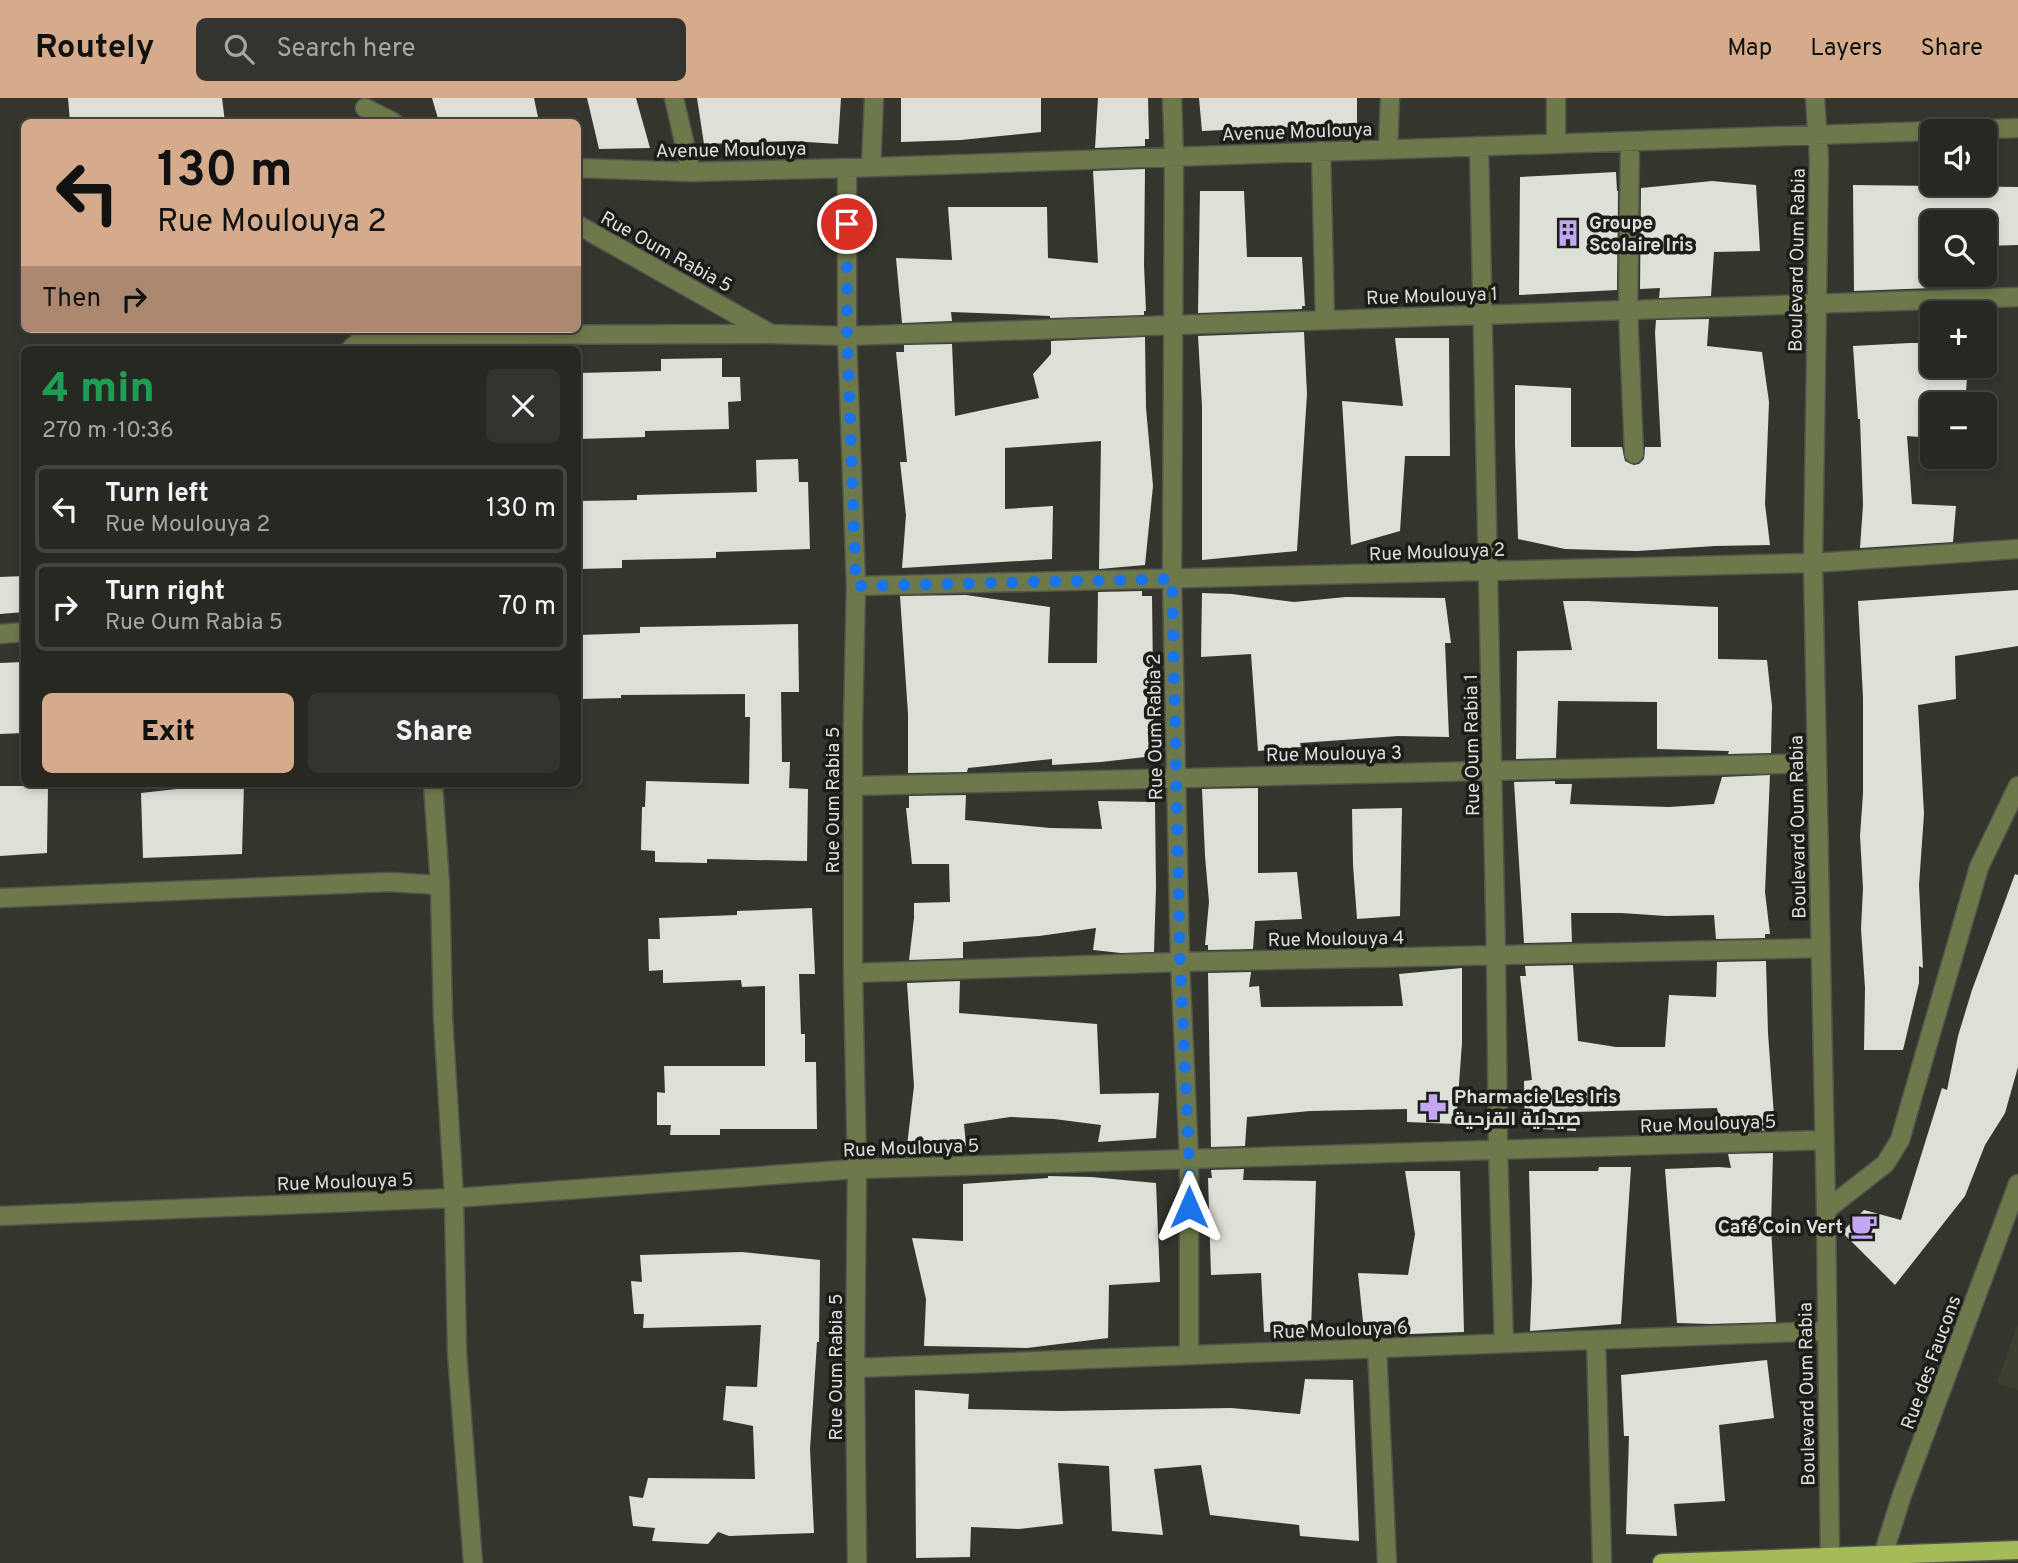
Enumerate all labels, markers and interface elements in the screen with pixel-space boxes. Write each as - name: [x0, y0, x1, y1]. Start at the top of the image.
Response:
- search box: [196, 18, 686, 81]
- text: Routely: [35, 28, 154, 70]
- icon: search: [220, 30, 258, 68]
- text: Search here: [276, 33, 415, 66]
- text: Map: [1727, 34, 1772, 64]
- text: Layers: [1810, 34, 1882, 64]
- text: Share: [1920, 34, 1983, 64]
- street label: Avenue Moulouya: [1221, 118, 1373, 148]
- map controls: [1920, 119, 1997, 469]
- button: sound: [1920, 119, 1997, 196]
- street label: Avenue Moulouya: [655, 138, 807, 164]
- text: 130 m: [157, 142, 293, 204]
- icon: left: [42, 147, 133, 238]
- street label: Boulevard Oum Rabia: [1784, 168, 1812, 352]
- pin: [817, 194, 877, 254]
- text: Rue Moulouya 2: [157, 203, 387, 243]
- icon: arrive: [828, 205, 866, 243]
- street label: Rue Oum Rabia 5: [596, 207, 736, 299]
- button: search: [1920, 210, 1997, 287]
- place label: Groupe Scolaire Iris: [1589, 212, 1694, 258]
- building icon: Groupe Scolaire Iris: [1553, 218, 1583, 248]
- icon: right: [115, 280, 153, 318]
- text: Then: [42, 283, 101, 316]
- street label: Rue Moulouya 1: [1366, 283, 1498, 311]
- button: +: [1920, 301, 1997, 378]
- text: 4 min: [42, 364, 155, 417]
- button: close: [486, 369, 560, 443]
- button: −: [1920, 392, 1997, 469]
- text: 270 m · 10:36: [42, 417, 174, 446]
- text: Turn left: [105, 478, 209, 511]
- icon: left: [46, 490, 84, 528]
- text: 130 m: [486, 493, 556, 526]
- text: Rue Moulouya 2: [105, 511, 270, 540]
- street label: Rue Moulouya 2: [1368, 539, 1506, 567]
- text: Turn right: [105, 576, 225, 609]
- icon: right: [46, 588, 84, 626]
- text: 70 m: [498, 591, 556, 624]
- text: Rue Oum Rabia 5: [105, 609, 283, 638]
- street label: Rue Oum Rabia 2: [1143, 653, 1169, 801]
- street label: Rue Oum Rabia 1: [1460, 674, 1486, 816]
- button: Exit: [42, 693, 294, 773]
- button: Share: [308, 693, 560, 773]
- street label: Rue Oum Rabia 5: [822, 726, 846, 874]
- street label: Boulevard Oum Rabia: [1785, 735, 1813, 919]
- street label: Rue Moulouya 3: [1266, 742, 1402, 768]
- street label: Rue Moulouya 4: [1268, 927, 1405, 953]
- place label: Pharmacie Les Iris صيدلية القزحية: [1454, 1086, 1618, 1132]
- pharmacy icon: Pharmacie Les Iris صيدلية القزحية: [1418, 1092, 1448, 1122]
- street label: Rue Moulouya 5: [1639, 1111, 1777, 1139]
- street label: Rue Moulouya 5: [842, 1135, 980, 1163]
- street label: Rue Moulouya 5: [276, 1169, 414, 1197]
- position arrow: [1152, 1170, 1226, 1244]
- cafe icon: Café Coin Vert: [1849, 1211, 1879, 1241]
- place label: Café Coin Vert: [1718, 1216, 1843, 1240]
- street label: Rue des Faucons: [1896, 1292, 1967, 1433]
- street label: Rue Oum Rabia 5: [825, 1293, 849, 1441]
- street label: Boulevard Oum Rabia: [1794, 1302, 1822, 1486]
- street label: Rue Moulouya 6: [1272, 1317, 1409, 1345]

